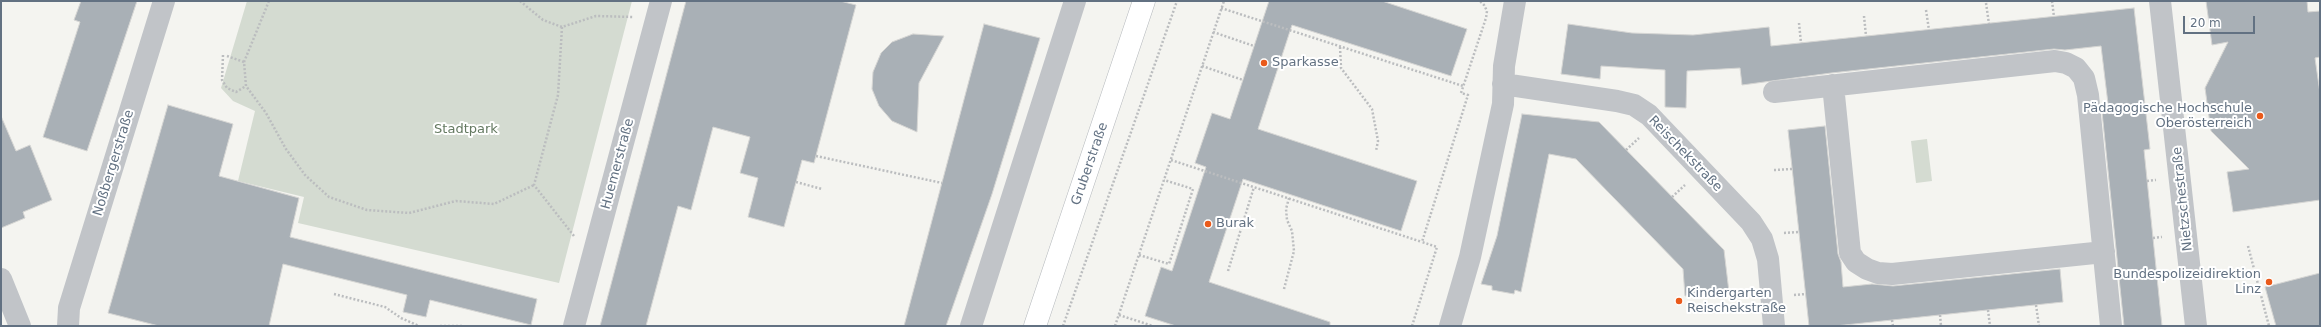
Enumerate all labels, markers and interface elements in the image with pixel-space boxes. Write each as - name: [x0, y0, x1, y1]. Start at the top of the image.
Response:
- scale bar: [2185, 8, 2257, 34]
- text: 20 m: [2190, 16, 2221, 30]
- place label: Sparkasse: [1272, 55, 1339, 71]
- marker: Sparkasse: [1259, 58, 1269, 68]
- place label: Pädagogische Hochschule Oberösterreich: [2083, 101, 2252, 132]
- street label: Noßbergerstraße: [90, 108, 138, 218]
- marker: Pädagogische Hochschule Oberösterreich: [2255, 111, 2265, 121]
- street label: Reischekstraße: [1645, 113, 1725, 195]
- street label: Huemerstraße: [598, 117, 638, 211]
- street label: Gruberstraße: [1069, 121, 1111, 207]
- park label: Stadtpark: [434, 122, 498, 138]
- street label: Nietzschestraße: [2170, 146, 2196, 252]
- place label: Burak: [1216, 216, 1254, 232]
- marker: Burak: [1203, 219, 1213, 229]
- place label: Bundespolizeidirektion Linz: [2113, 267, 2261, 298]
- marker: Bundespolizeidirektion Linz: [2264, 277, 2274, 287]
- place label: Kindergarten Reischekstraße: [1687, 286, 1786, 317]
- marker: Kindergarten Reischekstraße: [1674, 296, 1684, 306]

